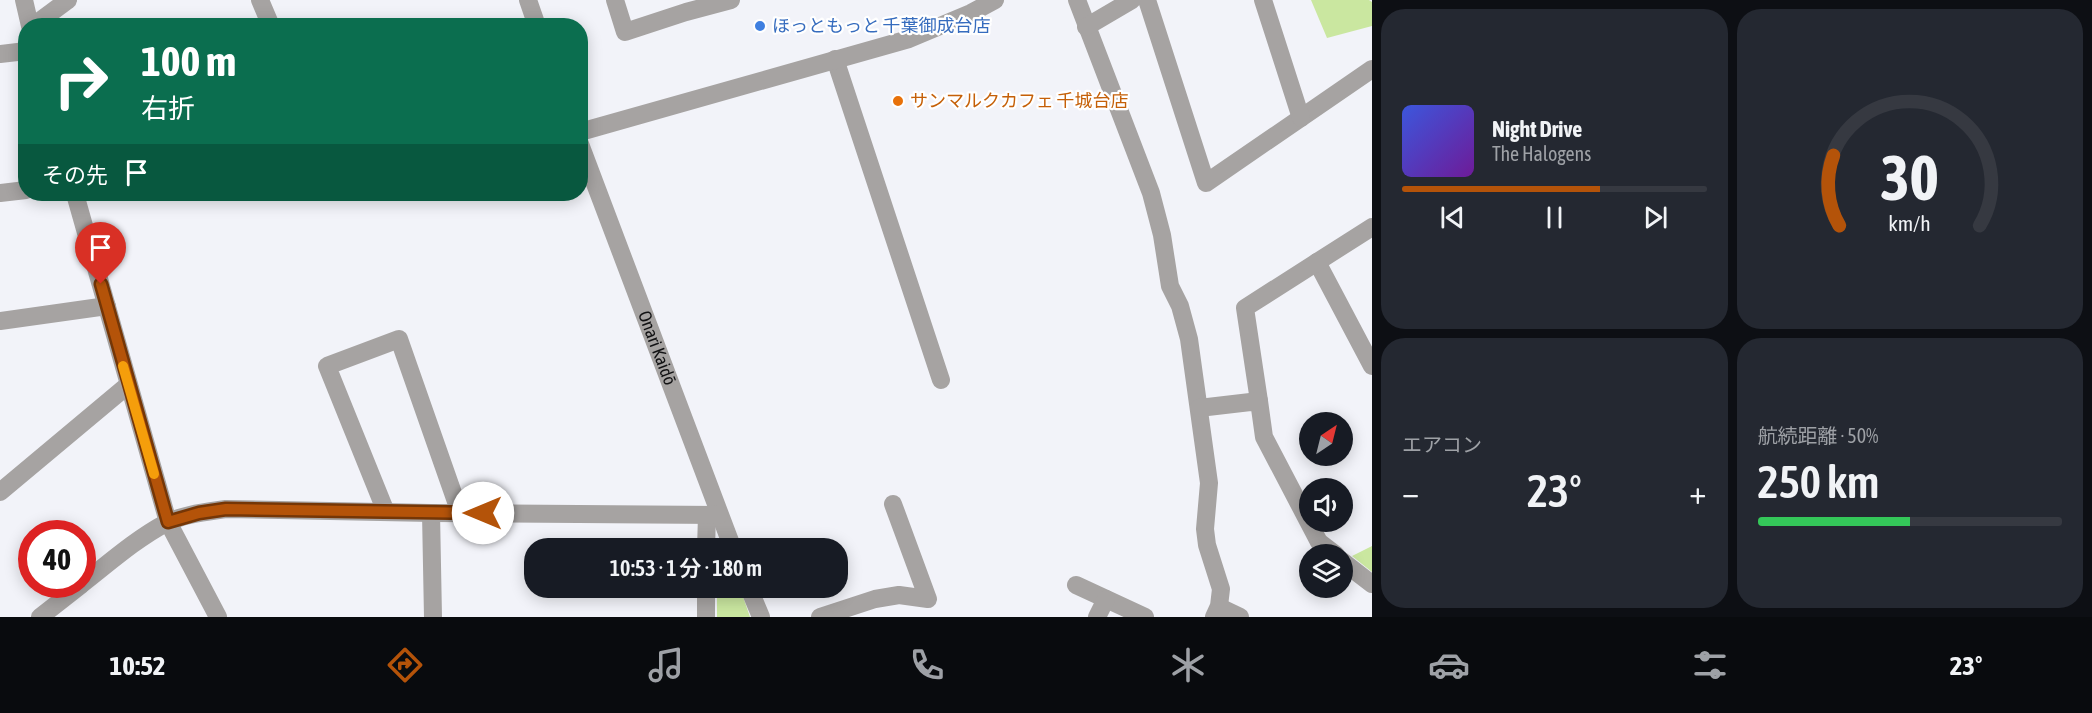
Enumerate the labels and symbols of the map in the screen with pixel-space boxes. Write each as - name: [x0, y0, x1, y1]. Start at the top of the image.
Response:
- place label: ほっともっと 千葉御成台店: [772, 15, 990, 36]
- marker: ほっともっと 千葉御成台店: [753, 19, 767, 33]
- place label: サンマルクカフェ 千城台店: [910, 90, 1128, 111]
- marker: サンマルクカフェ 千城台店: [891, 94, 905, 108]
- pin: [75, 222, 126, 284]
- street label: Onari Kaidō: [634, 308, 681, 388]
- north arrow: [1299, 412, 1353, 466]
- position arrow: [451, 481, 515, 545]
- speed limit sign: 40: [18, 520, 96, 598]

